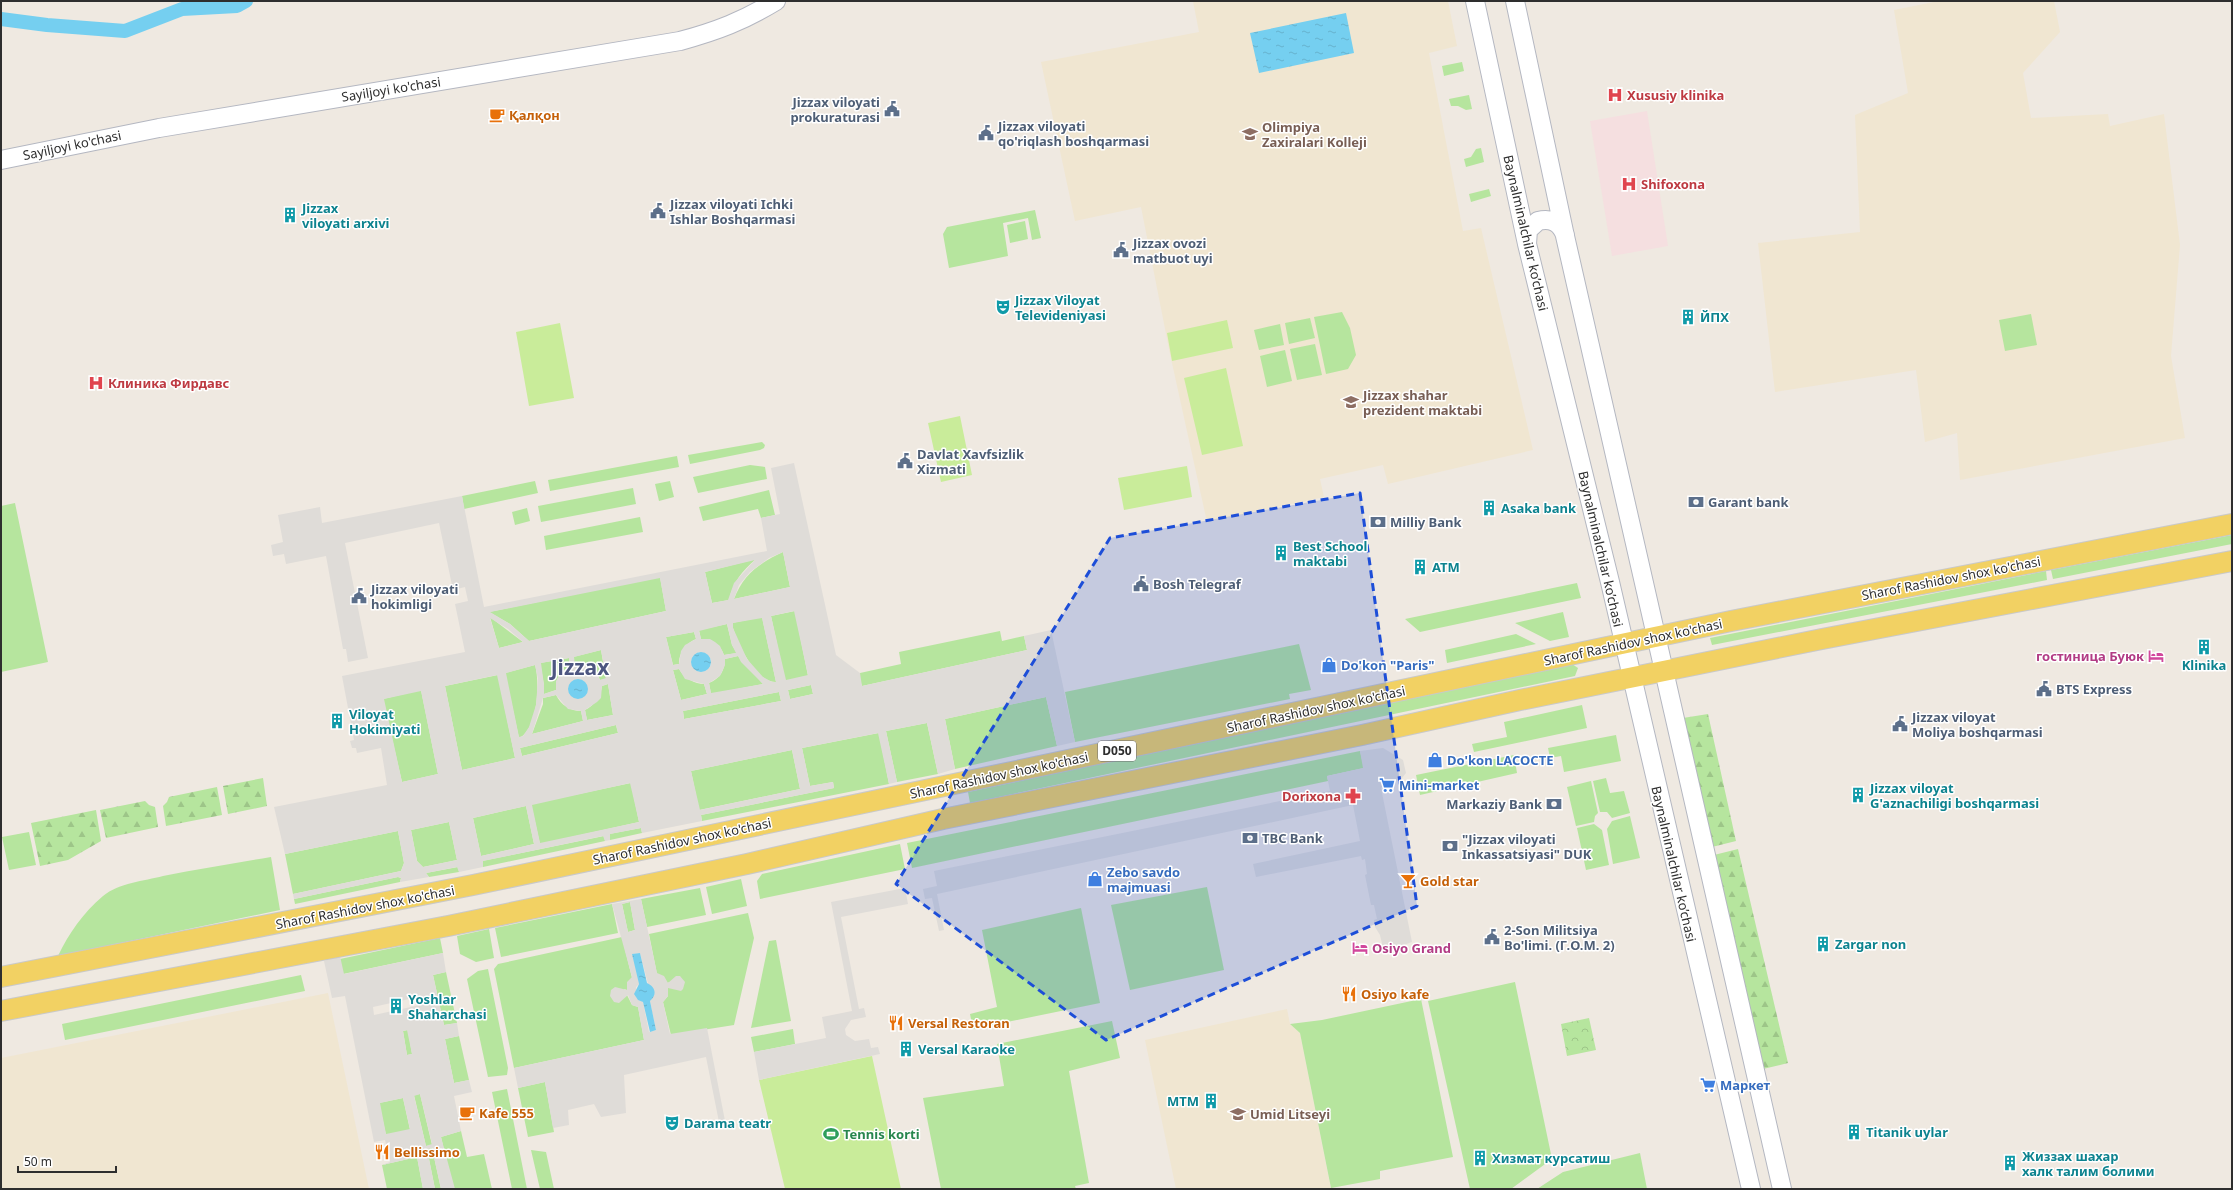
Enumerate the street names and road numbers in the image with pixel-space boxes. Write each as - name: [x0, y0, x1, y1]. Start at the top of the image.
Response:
- street label: Sayiljoyi ko'chasi: [340, 72, 442, 106]
- street label: Sayiljoyi ko'chasi: [21, 126, 123, 164]
- street label: Baynalminalchilar ko’chasi: [1499, 153, 1553, 313]
- street label: Baynalminalchilar ko’chasi: [1574, 469, 1628, 629]
- street label: Sharof Rashidov shox ko'chasi: [1860, 552, 2042, 604]
- street label: Sharof Rashidov shox ko'chasi: [1542, 614, 1724, 670]
- street label: Sharof Rashidov shox ko'chasi: [1225, 681, 1407, 737]
- road number: D050: [1098, 741, 1136, 761]
- street label: Sharof Rashidov shox ko'chasi: [908, 747, 1090, 803]
- street label: Baynalminalchilar ko’chasi: [1647, 784, 1701, 944]
- street label: Sharof Rashidov shox ko'chasi: [591, 813, 773, 869]
- street label: Sharof Rashidov shox ko'chasi: [274, 881, 456, 933]

